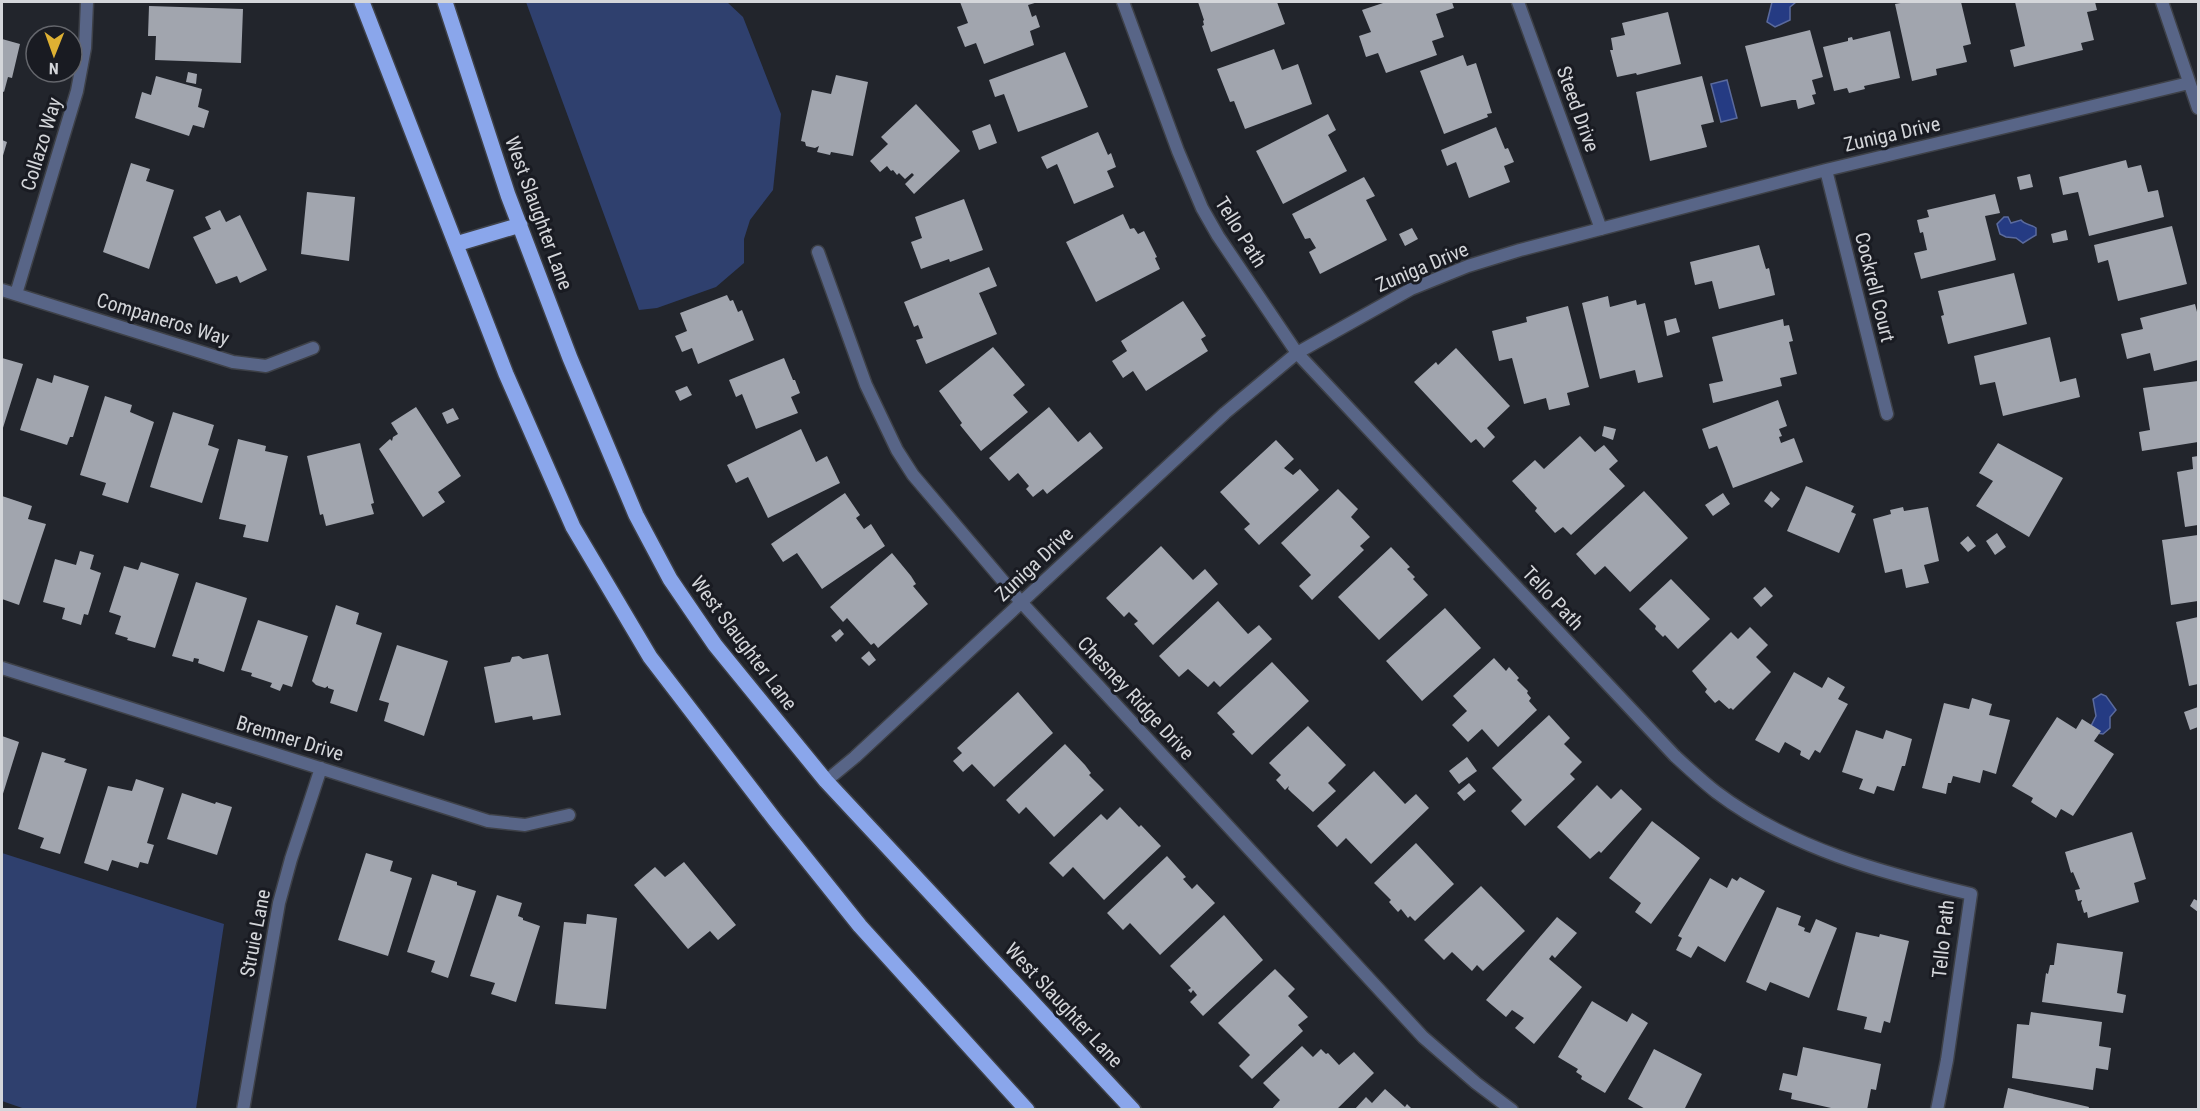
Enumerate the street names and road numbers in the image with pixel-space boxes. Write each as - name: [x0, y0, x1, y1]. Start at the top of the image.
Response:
- street label: Steed Drive: [1551, 63, 1605, 155]
- street label: Collazo Way: [15, 95, 67, 193]
- street label: Zuniga Drive: [1841, 111, 1943, 157]
- street label: West Slaughter Lane: [500, 133, 578, 293]
- street label: Tello Path: [1210, 192, 1272, 272]
- street label: Cockrell Court: [1850, 230, 1900, 344]
- street label: Zuniga Drive: [1372, 237, 1472, 297]
- street label: Companeros Way: [94, 287, 232, 351]
- street label: Zuniga Drive: [990, 522, 1078, 606]
- street label: Tello Path: [1517, 561, 1589, 635]
- street label: West Slaughter Lane: [686, 571, 802, 715]
- street label: Chesney Ridge Drive: [1073, 631, 1199, 765]
- street label: Bremner Drive: [233, 710, 347, 766]
- street label: Struie Lane: [235, 887, 275, 979]
- street label: Tello Path: [1927, 899, 1959, 979]
- street label: West Slaughter Lane: [1000, 938, 1128, 1072]

